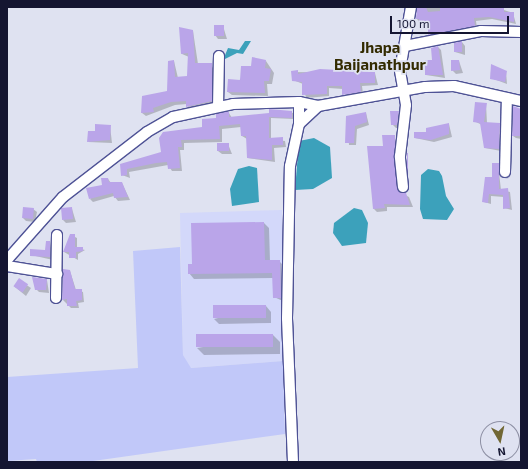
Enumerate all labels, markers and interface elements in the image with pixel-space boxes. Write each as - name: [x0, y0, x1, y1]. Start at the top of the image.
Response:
- scale bar: [392, 8, 511, 34]
- text: 100 m: [397, 16, 429, 30]
- district label: Jhapa Baijanathpur: [334, 38, 426, 73]
- north arrow: [480, 421, 520, 461]
- text: N: [497, 445, 507, 459]

